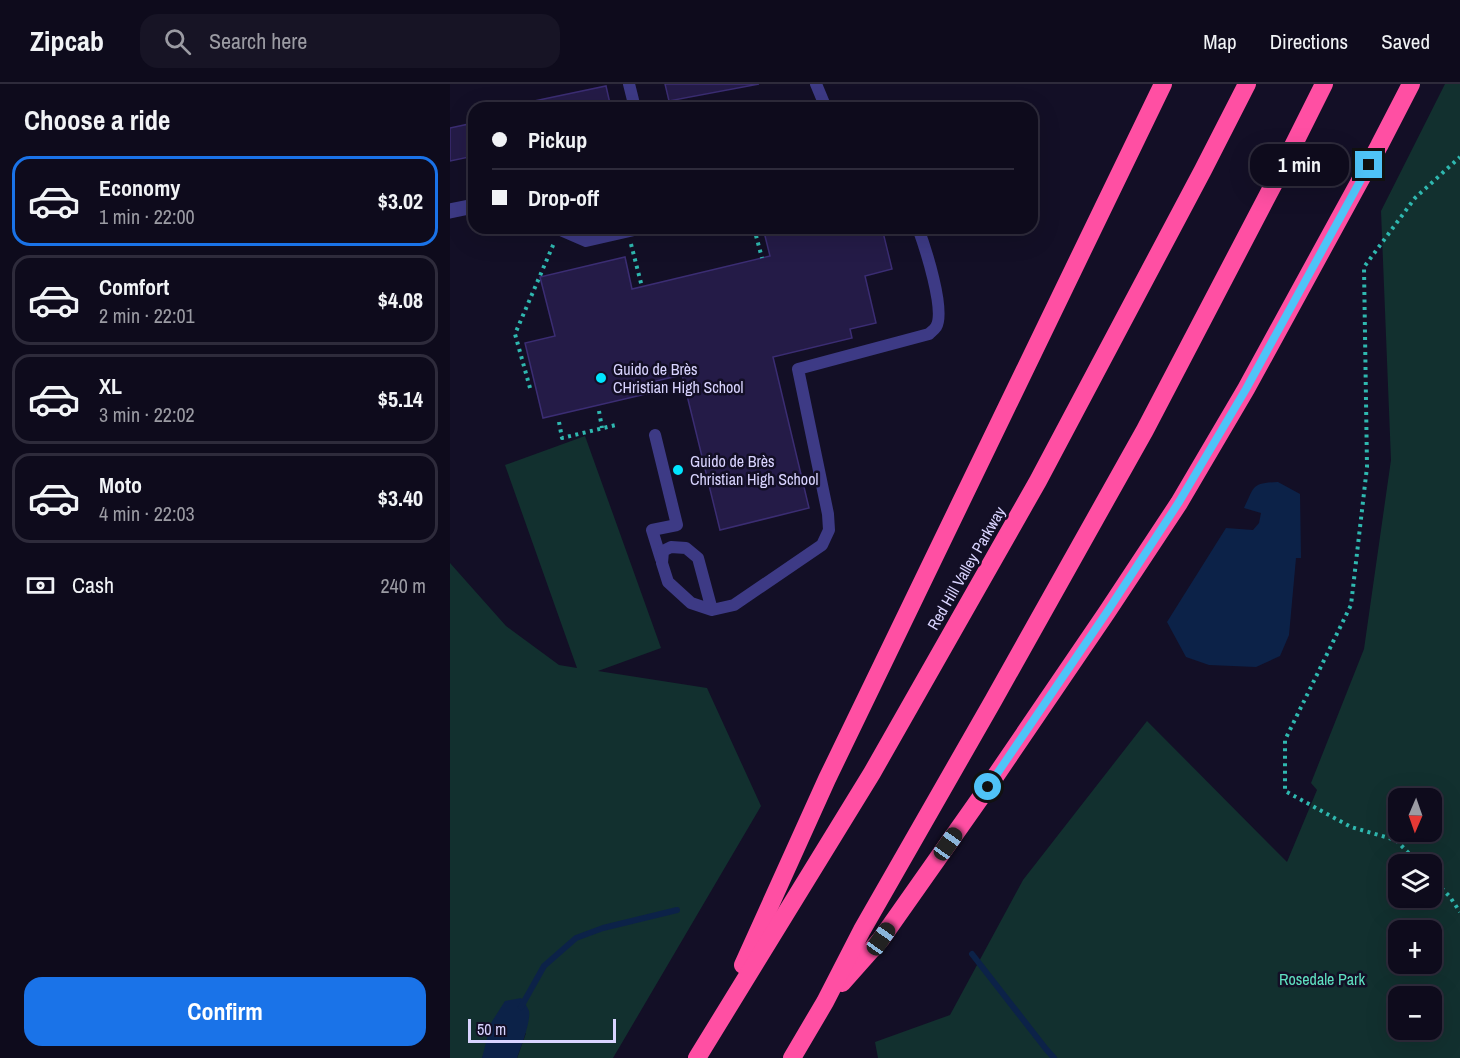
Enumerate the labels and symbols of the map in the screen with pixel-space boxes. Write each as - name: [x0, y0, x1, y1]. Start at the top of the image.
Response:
- callout: 1 min: [1249, 144, 1348, 186]
- route end: [1355, 151, 1382, 178]
- place label: Guido de Brès CHristian High School: [613, 358, 744, 398]
- marker: Guido de Brès CHristian High School: [594, 371, 608, 385]
- place label: Guido de Brès Christian High School: [690, 450, 818, 490]
- marker: Guido de Brès Christian High School: [671, 463, 685, 477]
- street label: Red Hill Valley Parkway: [922, 502, 1011, 634]
- route start: [974, 773, 1001, 800]
- north arrow: [1388, 788, 1442, 842]
- car: [930, 824, 966, 864]
- car: [863, 919, 899, 959]
- park label: Rosedale Park: [1279, 968, 1365, 990]
- scale bar: [468, 1016, 616, 1044]

